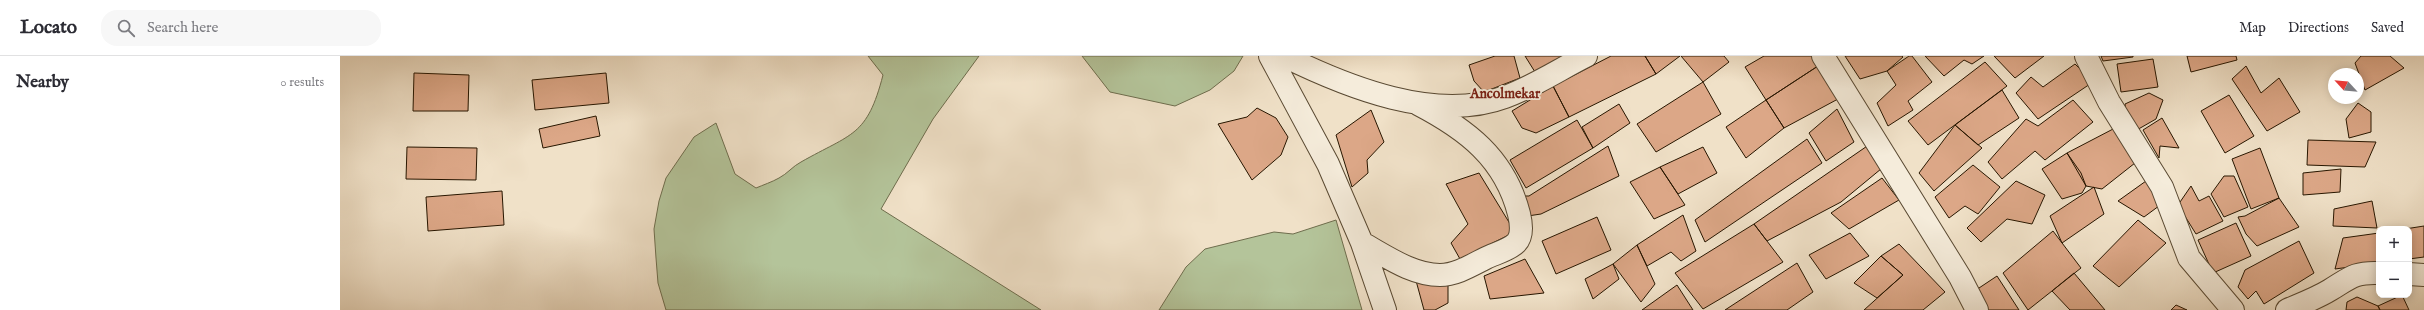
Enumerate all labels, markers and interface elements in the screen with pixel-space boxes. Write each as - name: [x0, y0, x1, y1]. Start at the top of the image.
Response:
- search box: [101, 10, 381, 46]
- text: Locato: [20, 16, 77, 40]
- icon: search: [115, 17, 137, 39]
- text: Search here: [147, 18, 219, 37]
- text: Map: [2239, 19, 2266, 37]
- text: Directions: [2288, 19, 2349, 37]
- text: Saved: [2371, 19, 2404, 37]
- north arrow: [2328, 68, 2364, 104]
- text: Nearby: [16, 72, 69, 93]
- text: 0 results: [280, 74, 324, 91]
- district label: Ancolmekar: [1469, 85, 1541, 103]
- map controls: [2376, 226, 2412, 298]
- button: +: [2376, 226, 2412, 262]
- button: −: [2376, 262, 2412, 298]

